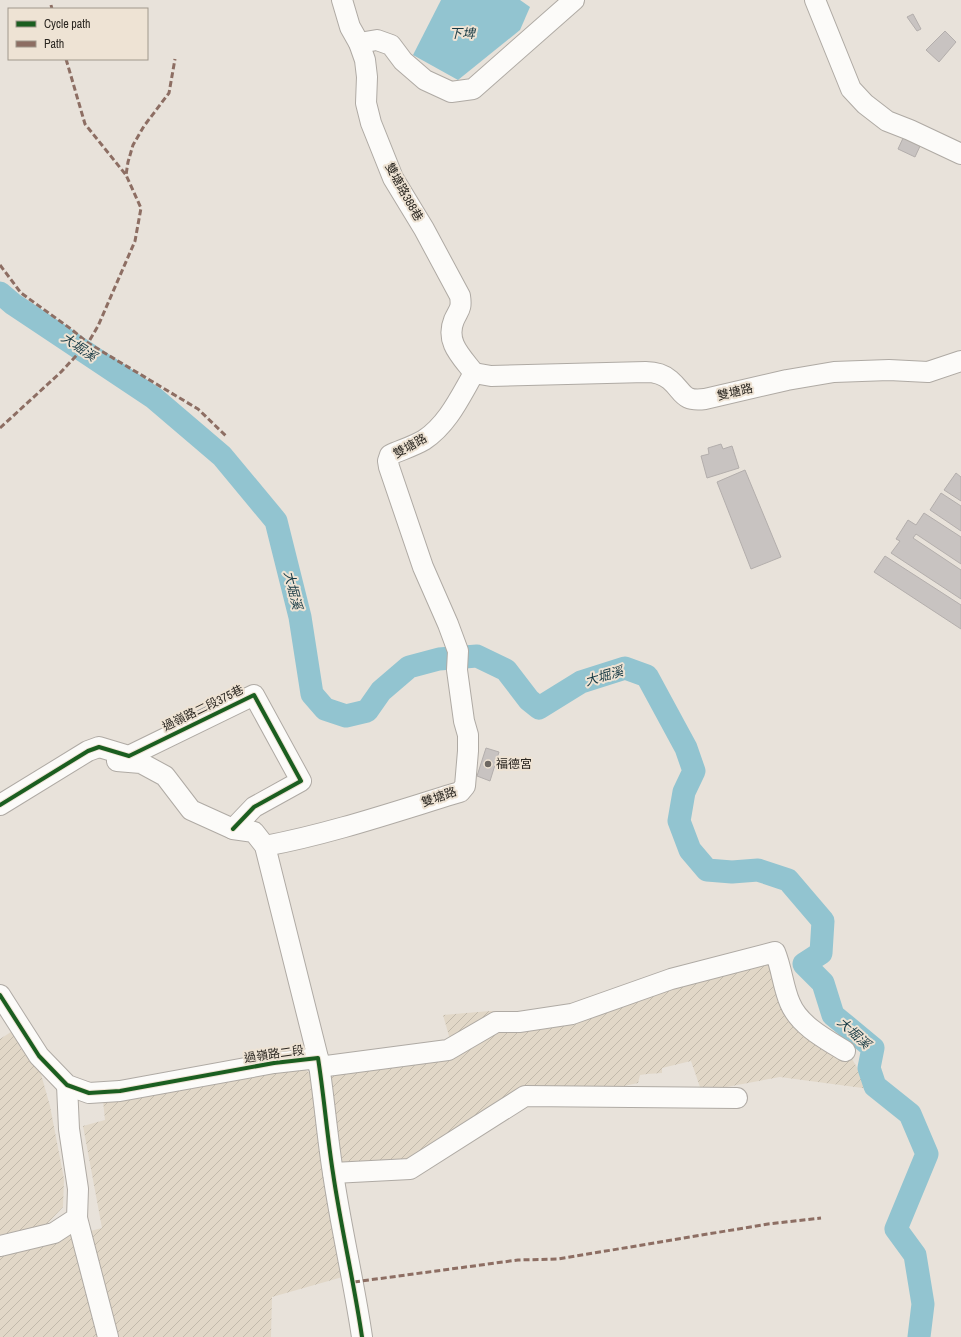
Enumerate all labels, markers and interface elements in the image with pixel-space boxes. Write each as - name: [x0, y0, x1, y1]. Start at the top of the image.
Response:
- legend: [8, 8, 148, 60]
- text: Cycle path: [44, 16, 91, 32]
- water label: 下埤: [449, 25, 477, 42]
- text: Path: [44, 36, 64, 52]
- street label: 雙塘路388巷: [381, 160, 427, 224]
- water label: 大堀溪: [58, 329, 102, 366]
- street label: 雙塘路: [716, 380, 754, 404]
- street label: 雙塘路: [390, 430, 430, 462]
- water label: 大堀溪: [280, 569, 306, 613]
- water label: 大堀溪: [583, 662, 627, 690]
- street label: 過嶺路二段375巷: [160, 681, 246, 735]
- place label: 福德宮: [496, 756, 532, 772]
- marker: 福德宮: [483, 759, 493, 769]
- street label: 雙塘路: [419, 784, 459, 810]
- water label: 大堀溪: [834, 1014, 876, 1054]
- street label: 過嶺路二段: [243, 1042, 305, 1066]

